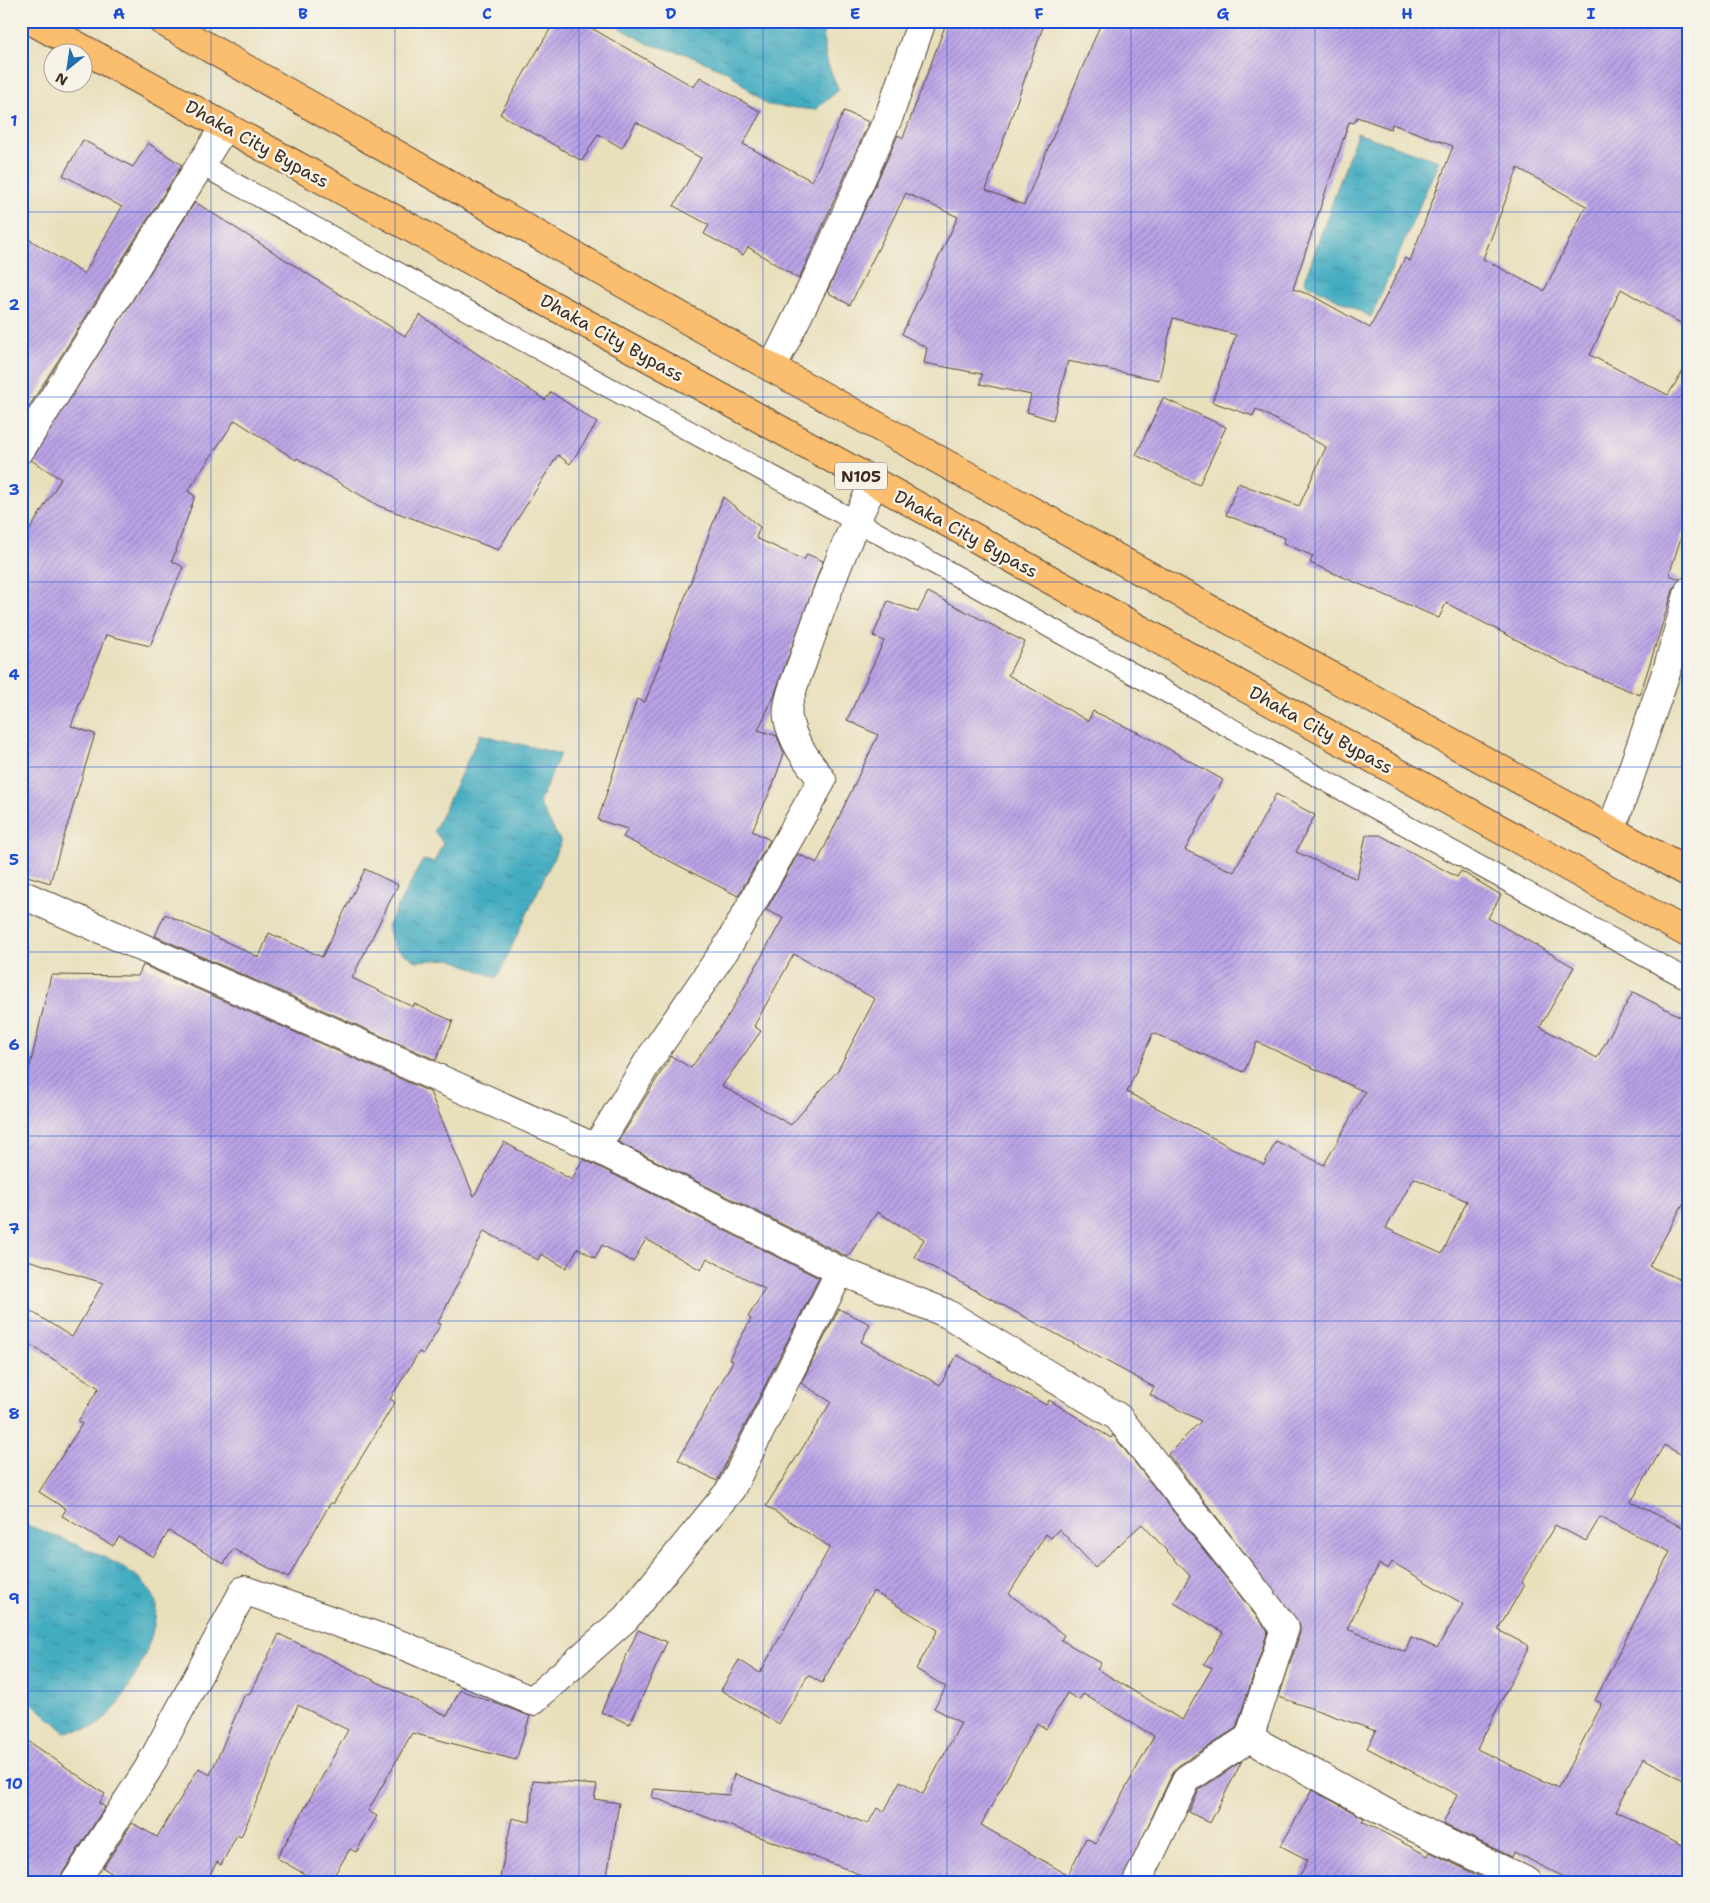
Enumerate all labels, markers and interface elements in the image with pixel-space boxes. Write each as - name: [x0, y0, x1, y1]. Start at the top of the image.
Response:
- text: A: [113, 3, 125, 24]
- text: B: [298, 3, 308, 24]
- text: C: [482, 3, 492, 24]
- text: D: [665, 3, 677, 24]
- text: E: [850, 3, 860, 24]
- text: F: [1034, 3, 1044, 24]
- text: G: [1217, 3, 1230, 24]
- text: H: [1401, 3, 1413, 24]
- text: I: [1587, 3, 1596, 24]
- north arrow: [42, 42, 92, 92]
- text: N: [52, 69, 71, 90]
- street label: Dhaka City Bypass: [181, 95, 333, 193]
- text: 1: [10, 110, 18, 131]
- street label: Dhaka City Bypass: [536, 289, 688, 387]
- text: 2: [8, 294, 20, 315]
- road number: N105: [835, 462, 887, 490]
- text: 3: [8, 479, 20, 500]
- street label: Dhaka City Bypass: [890, 485, 1042, 583]
- text: 4: [8, 664, 20, 685]
- street label: Dhaka City Bypass: [1245, 681, 1397, 779]
- text: 5: [9, 849, 19, 870]
- text: 6: [8, 1034, 20, 1055]
- text: 7: [8, 1218, 20, 1239]
- text: 8: [8, 1403, 20, 1424]
- text: 9: [8, 1588, 20, 1609]
- text: 10: [5, 1773, 23, 1794]

